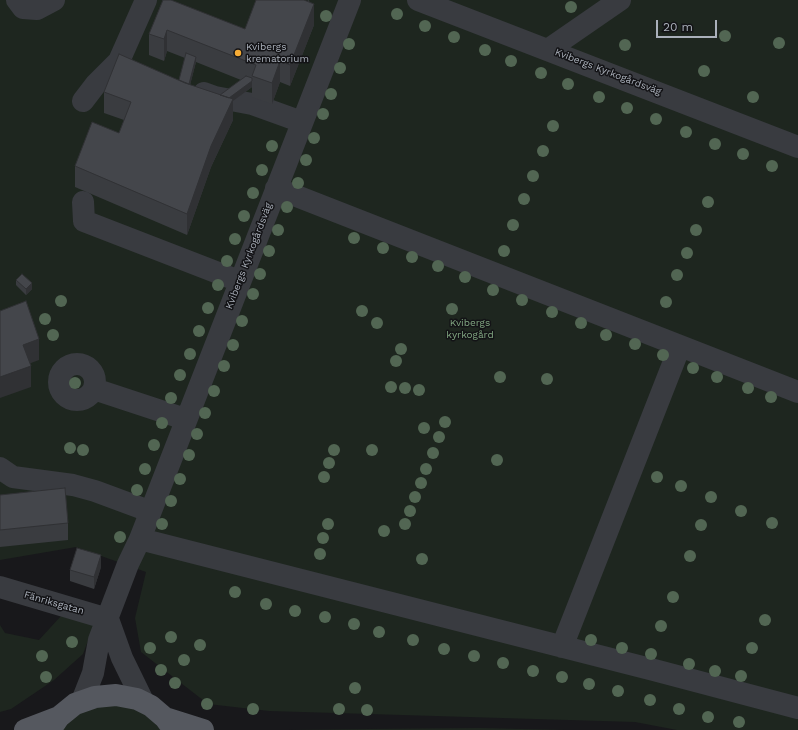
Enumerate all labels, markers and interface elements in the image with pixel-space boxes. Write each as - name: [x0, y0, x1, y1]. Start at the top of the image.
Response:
- scale bar: [658, 12, 719, 38]
- text: 20 m: [663, 20, 693, 34]
- place label: Kvibergs krematorium: [246, 41, 309, 64]
- street label: Kvibergs Kyrkogårdsväg: [553, 46, 663, 98]
- marker: Kvibergs krematorium: [233, 48, 243, 58]
- street label: Kvibergs Kyrkogårdsväg: [223, 201, 275, 311]
- park label: Kvibergs kyrkogård: [446, 317, 494, 340]
- street label: Fänriksgatan: [23, 589, 85, 617]

